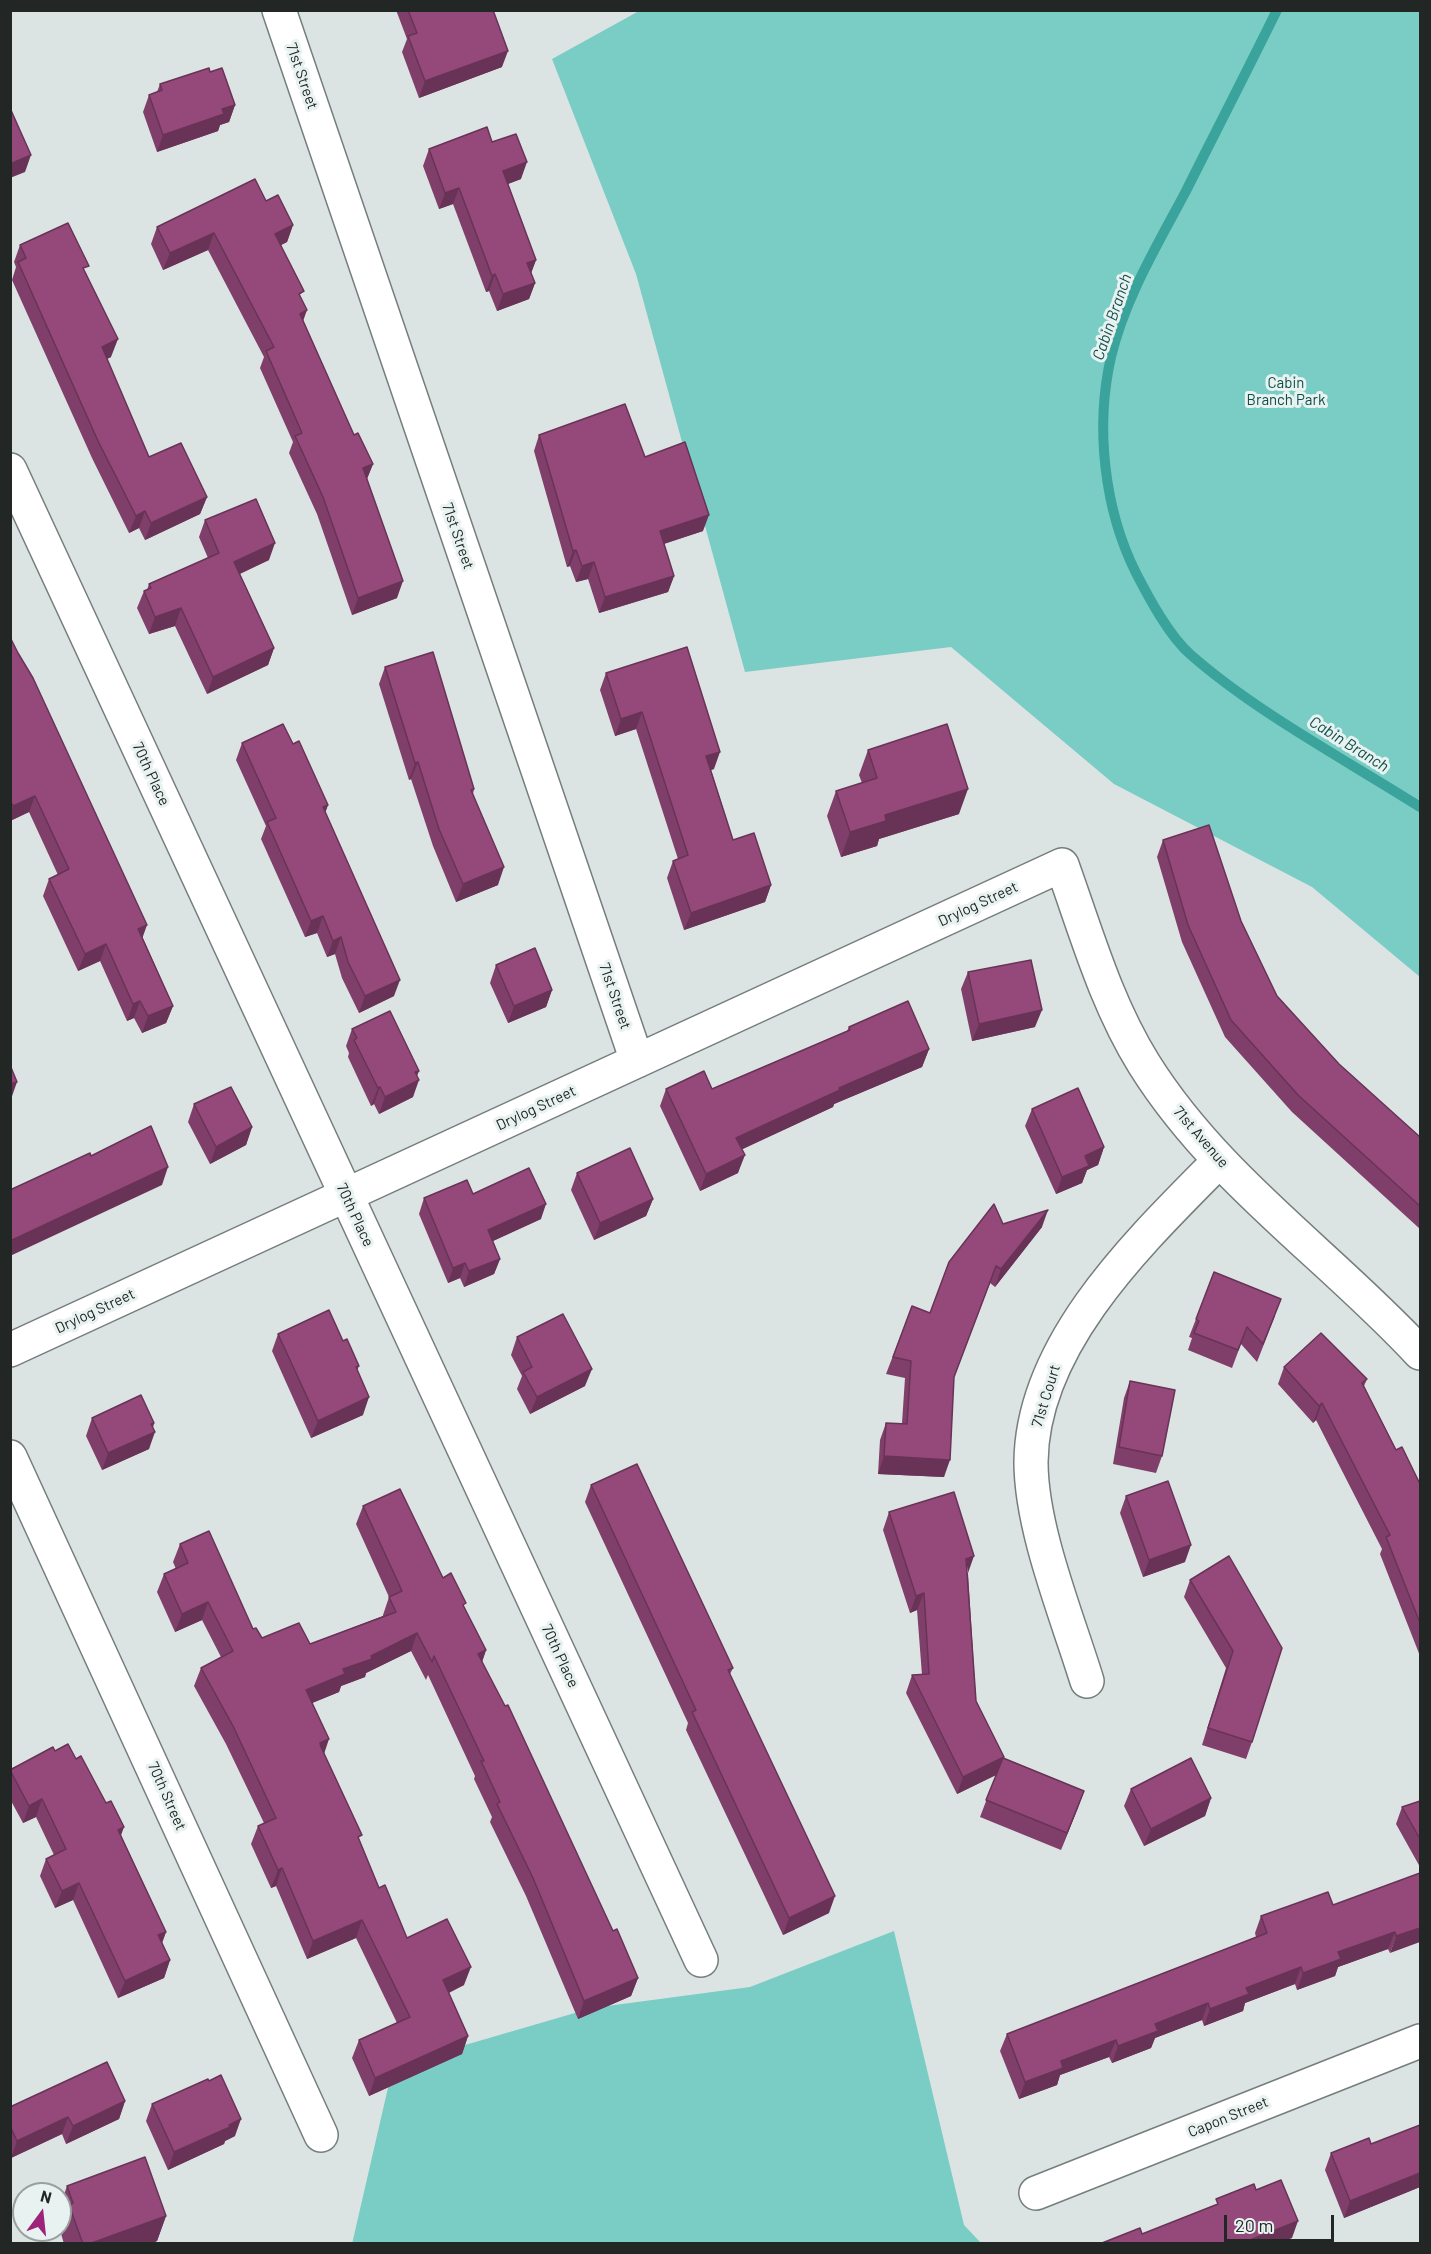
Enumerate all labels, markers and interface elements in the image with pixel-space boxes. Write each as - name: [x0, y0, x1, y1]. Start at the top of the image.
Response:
- street label: 71st Street: [282, 40, 322, 112]
- water label: Cabin Branch: [1088, 271, 1136, 363]
- park label: Cabin Branch Park: [1247, 374, 1325, 409]
- street label: 71st Street: [438, 500, 478, 572]
- water label: Cabin Branch: [1306, 712, 1392, 776]
- street label: 70th Place: [129, 739, 173, 809]
- street label: Drylog Street: [935, 878, 1021, 930]
- street label: 71st Street: [595, 960, 635, 1032]
- street label: Drylog Street: [493, 1082, 579, 1134]
- street label: 71st Avenue: [1169, 1103, 1233, 1171]
- street label: 70th Place: [333, 1180, 377, 1250]
- street label: Drylog Street: [52, 1285, 138, 1337]
- street label: 71st Court: [1028, 1363, 1064, 1429]
- street label: 70th Place: [538, 1621, 582, 1691]
- street label: 70th Street: [144, 1759, 190, 1833]
- street label: Capon Street: [1185, 2093, 1271, 2141]
- north arrow: [12, 2182, 72, 2242]
- text: N: [39, 2186, 54, 2207]
- scale bar: [1227, 2203, 1336, 2241]
- text: 20 m: [1235, 2214, 1273, 2236]

